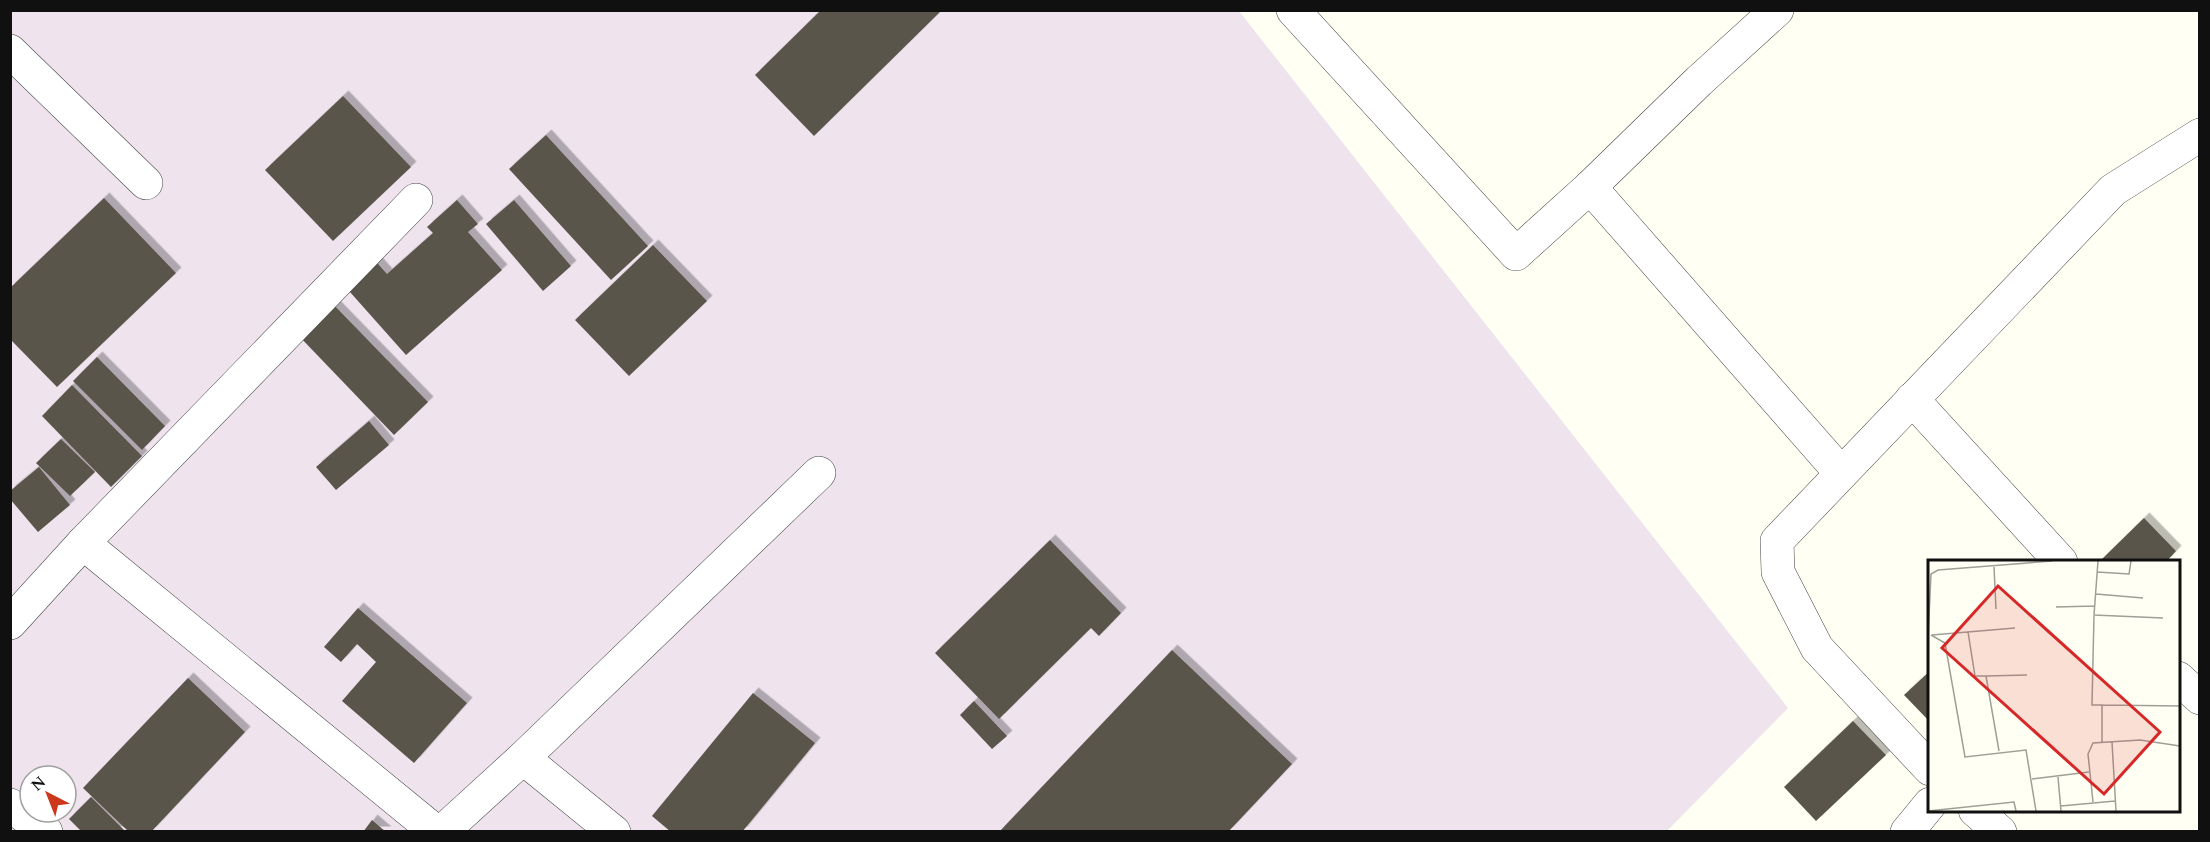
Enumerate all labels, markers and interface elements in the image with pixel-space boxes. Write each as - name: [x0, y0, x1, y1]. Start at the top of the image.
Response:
- inset map: [1928, 560, 2180, 812]
- north arrow: [18, 764, 78, 824]
- text: N: [26, 770, 52, 797]

